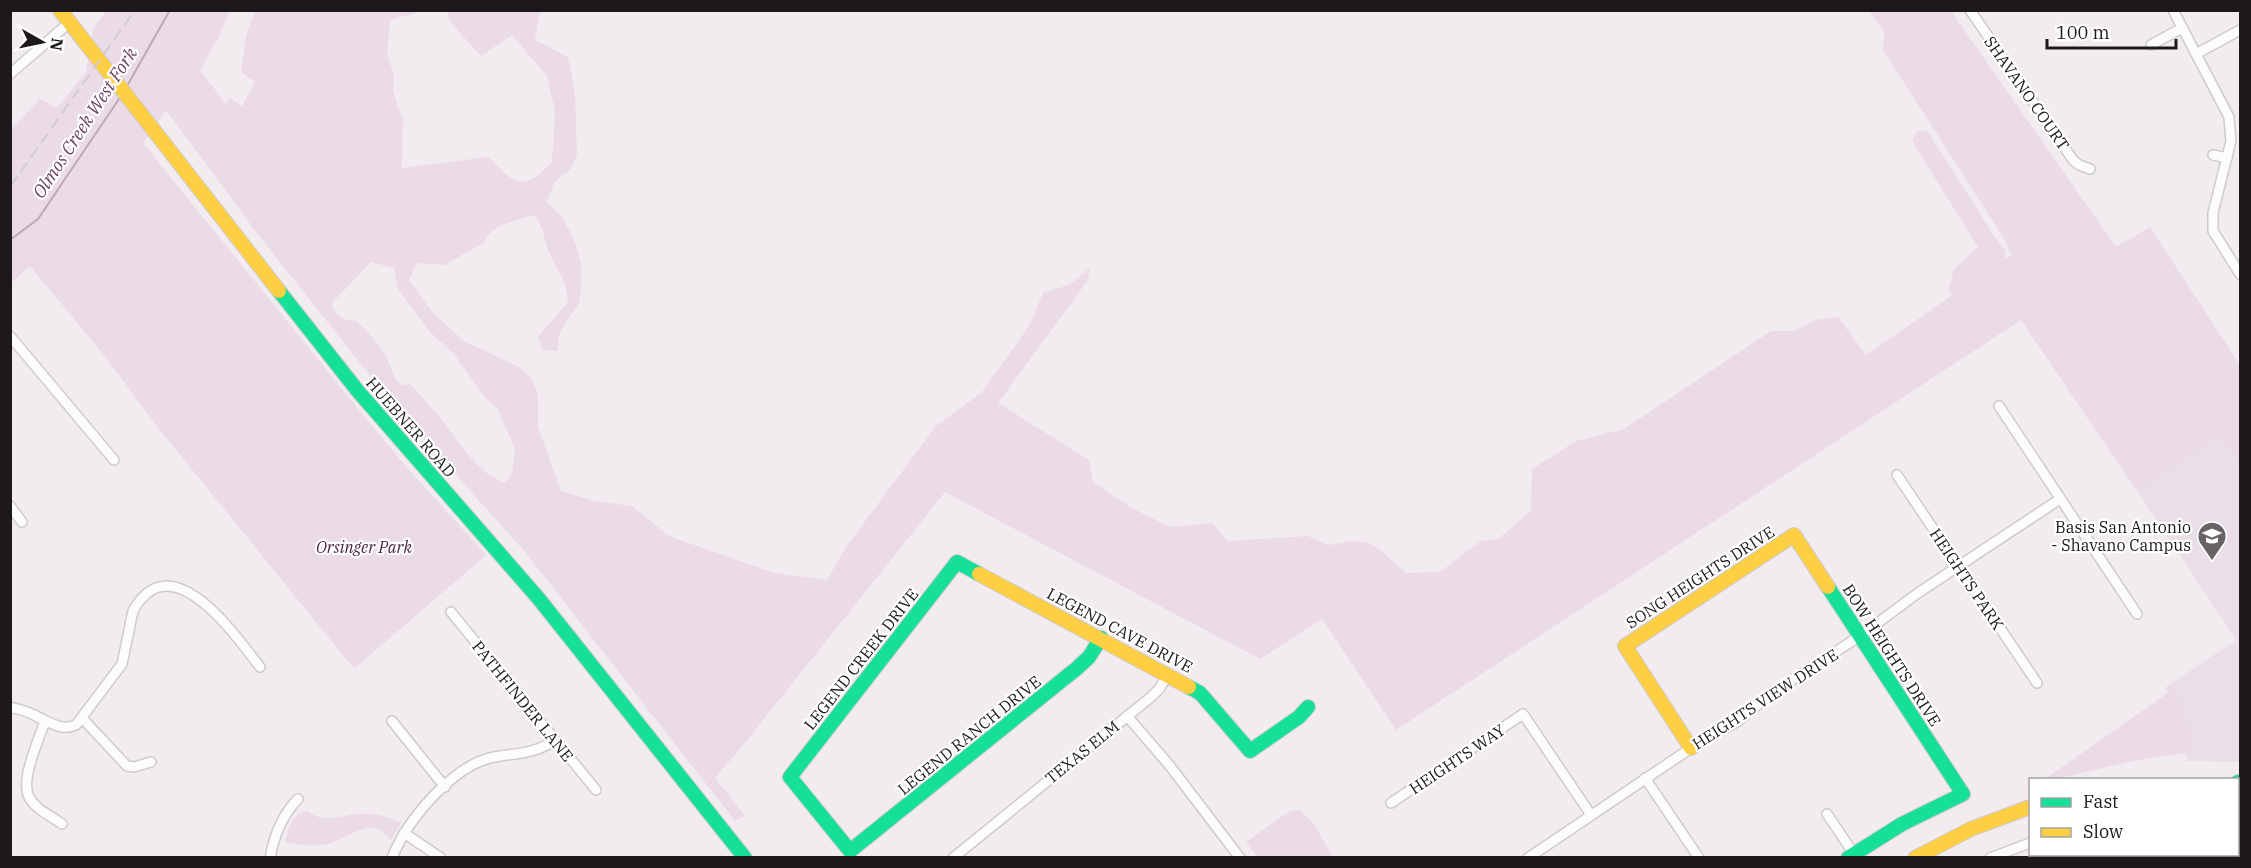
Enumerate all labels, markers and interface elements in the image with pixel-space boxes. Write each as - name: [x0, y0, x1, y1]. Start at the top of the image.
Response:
- north arrow: [12, 12, 72, 72]
- scale bar: [2047, 12, 2176, 50]
- text: 100 m: [2056, 21, 2110, 44]
- street label: SHAVANO COURT: [1980, 32, 2074, 154]
- text: N: [46, 37, 68, 52]
- water label: Olmos Creek West Fork: [27, 42, 142, 203]
- street label: HUEBNER ROAD: [362, 373, 460, 481]
- place label: Basis San Antonio - Shavano Campus: [2051, 517, 2191, 555]
- school or university icon: Basis San Antonio - Shavano Campus: [2196, 520, 2228, 562]
- street label: SONG HEIGHTS DRIVE: [1622, 522, 1778, 632]
- street label: HEIGHTS PARK: [1926, 524, 2008, 634]
- park label: Orsinger Park: [316, 537, 412, 557]
- street label: BOW HEIGHTS DRIVE: [1839, 580, 1945, 730]
- street label: LEGEND CAVE DRIVE: [1044, 583, 1196, 677]
- street label: LEGEND CREEK DRIVE: [800, 584, 922, 734]
- street label: PATHFINDER LANE: [468, 637, 578, 765]
- street label: HEIGHTS VIEW DRIVE: [1688, 644, 1842, 754]
- street label: LEGEND RANCH DRIVE: [893, 671, 1045, 799]
- street label: TEXAS ELM: [1041, 716, 1123, 788]
- street label: HEIGHTS WAY: [1405, 720, 1509, 798]
- legend: [2029, 778, 2239, 856]
- text: Fast: [2083, 790, 2118, 813]
- text: Slow: [2083, 820, 2123, 843]

